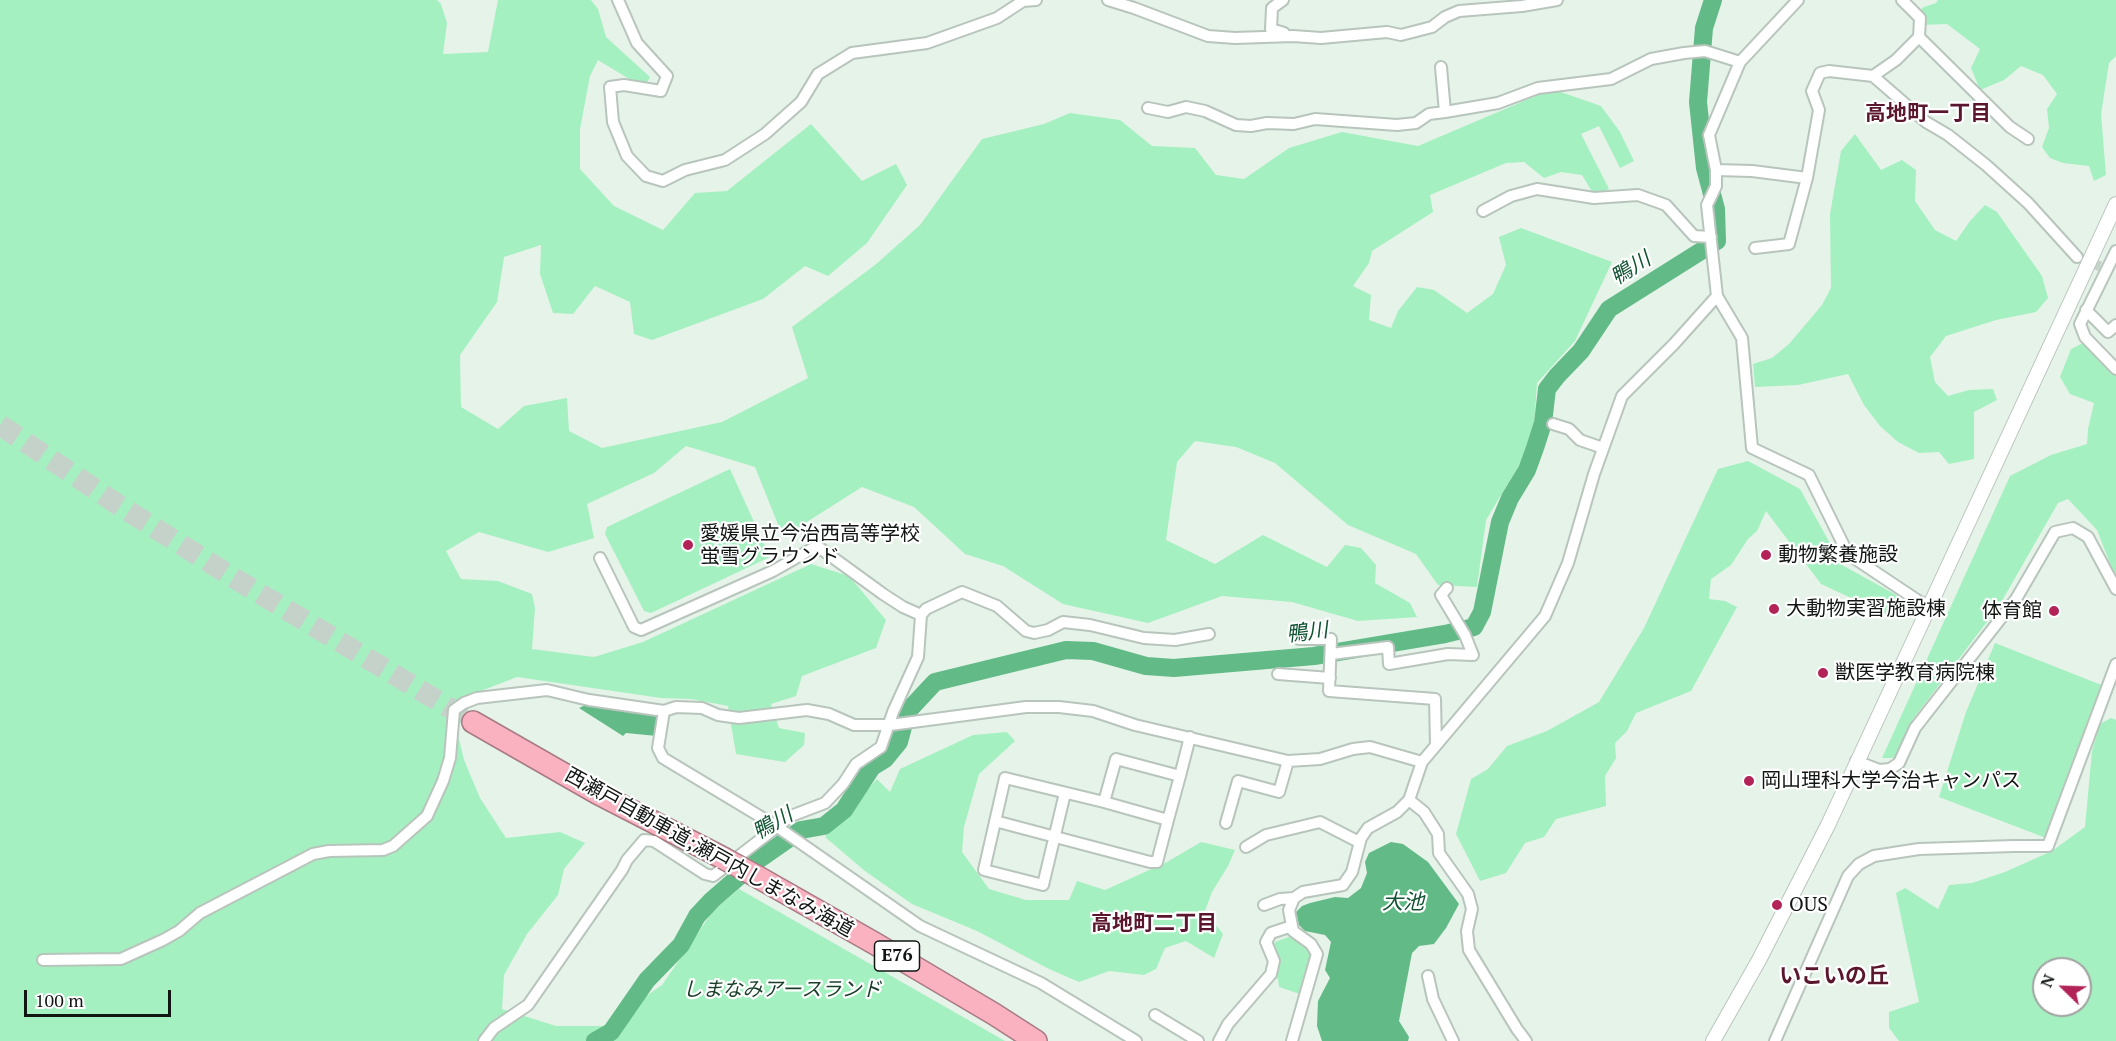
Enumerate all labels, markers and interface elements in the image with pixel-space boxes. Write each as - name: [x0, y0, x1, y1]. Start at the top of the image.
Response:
- district label: 高地町一丁目: [1865, 101, 1991, 127]
- water label: 鴨川: [1607, 247, 1655, 291]
- place label: 愛媛県立今治西高等学校 蛍雪グラウンド: [700, 522, 920, 569]
- marker: 愛媛県立今治西高等学校 蛍雪グラウンド: [681, 538, 695, 552]
- place label: 動物繁養施設: [1778, 543, 1898, 567]
- marker: 動物繁養施設: [1759, 548, 1773, 562]
- place label: 大動物実習施設棟: [1786, 597, 1946, 621]
- place label: 体育館: [1982, 599, 2042, 623]
- marker: 大動物実習施設棟: [1767, 602, 1781, 616]
- marker: 体育館: [2047, 604, 2061, 618]
- water label: 鴨川: [1285, 618, 1329, 648]
- place label: 獣医学教育病院棟: [1835, 661, 1995, 685]
- marker: 獣医学教育病院棟: [1816, 666, 1830, 680]
- street label: 西瀬戸自動車道;瀬戸内しまなみ海道: [560, 763, 858, 943]
- place label: 岡山理科大学今治キャンパス: [1761, 769, 2021, 793]
- marker: 岡山理科大学今治キャンパス: [1742, 774, 1756, 788]
- water label: 鴨川: [749, 803, 797, 845]
- water label: 大池: [1382, 890, 1424, 916]
- place label: OUS: [1789, 893, 1828, 917]
- marker: OUS: [1770, 898, 1784, 912]
- district label: 高地町二丁目: [1091, 911, 1217, 937]
- road number: E76: [874, 941, 920, 971]
- north arrow: [2032, 957, 2092, 1017]
- district label: いこいの丘: [1779, 964, 1889, 990]
- text: N: [2035, 971, 2060, 991]
- scale bar: [27, 978, 174, 1016]
- park label: しまなみアースランド: [683, 978, 881, 1002]
- text: 100 m: [35, 988, 84, 1012]

